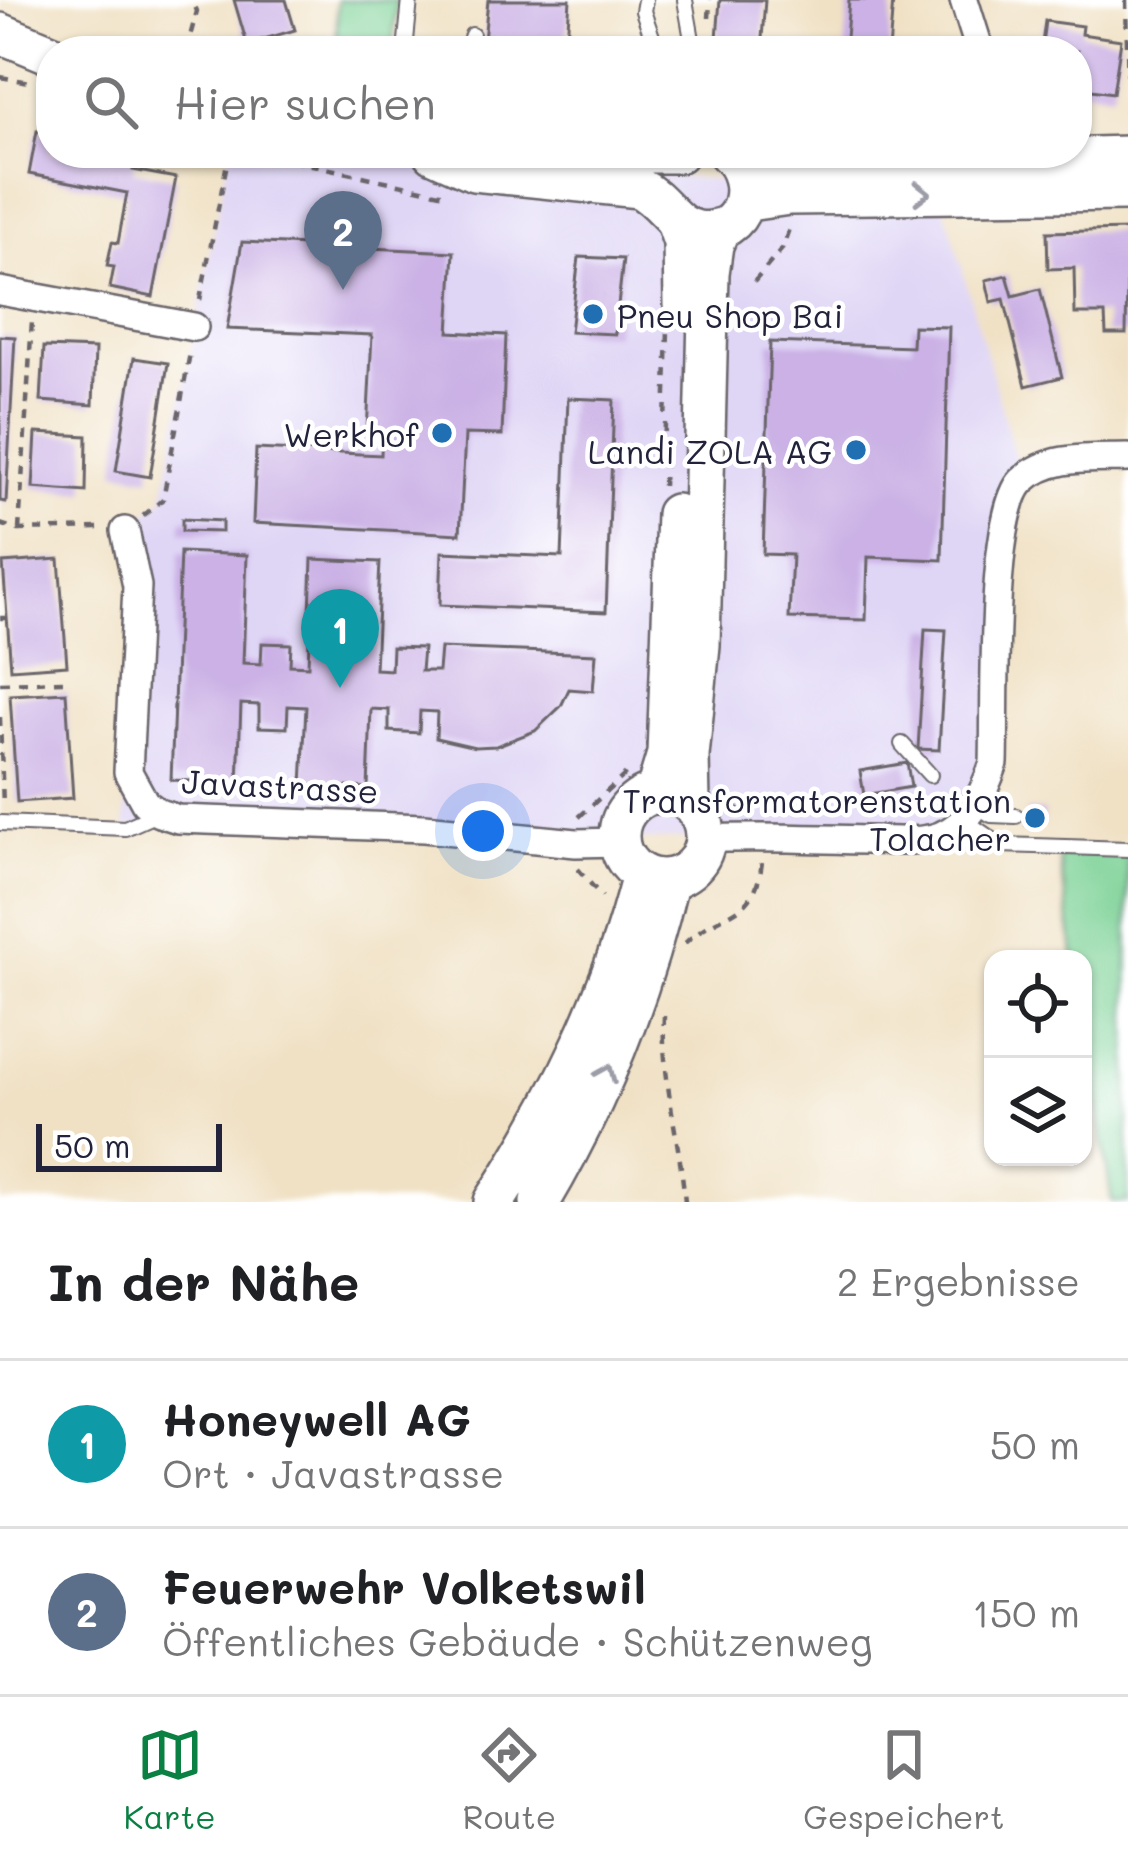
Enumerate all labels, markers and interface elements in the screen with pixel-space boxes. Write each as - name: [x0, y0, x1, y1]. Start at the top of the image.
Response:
- search box: [36, 36, 1092, 168]
- icon: search: [78, 69, 144, 135]
- text: Hier suchen: [174, 73, 436, 131]
- one-way arrow: [914, 180, 932, 206]
- pin: 2: [304, 191, 382, 290]
- place label: Pneu Shop Bai: [617, 293, 843, 336]
- marker: Pneu Shop Bai: [580, 301, 606, 327]
- place label: Werkhof: [283, 412, 419, 455]
- marker: Werkhof: [429, 420, 455, 446]
- place label: Landi ZOLA AG: [588, 429, 832, 472]
- marker: Landi ZOLA AG: [843, 437, 869, 463]
- pin: 1: [301, 589, 379, 688]
- street label: Javastrasse: [181, 758, 379, 812]
- place label: Transformatorenstation Tolacher: [622, 778, 1011, 859]
- your location: [453, 801, 513, 861]
- marker: Transformatorenstation Tolacher: [1022, 805, 1048, 831]
- map controls: [984, 950, 1092, 1166]
- button: locate: [984, 950, 1092, 1058]
- button: layers: [984, 1058, 1092, 1166]
- one-way arrow: [592, 1064, 616, 1085]
- scale bar: [36, 1118, 222, 1171]
- text: 50 m: [54, 1123, 130, 1166]
- text: In der Nähe: [48, 1247, 359, 1314]
- text: 2 Ergebnisse: [837, 1255, 1080, 1306]
- text: Honeywell AG: [162, 1389, 471, 1447]
- text: 1: [78, 1418, 96, 1469]
- text: 50 m: [990, 1418, 1080, 1469]
- text: Ort · Javastrasse: [162, 1447, 504, 1498]
- text: Feuerwehr Volketswil: [162, 1557, 646, 1615]
- text: 2: [76, 1586, 98, 1637]
- text: 150 m: [972, 1586, 1080, 1637]
- text: Öffentliches Gebäude · Schützenweg: [162, 1615, 873, 1666]
- tab: Karte: [123, 1722, 216, 1837]
- tab: Route: [463, 1722, 556, 1837]
- tab: Gespeichert: [803, 1722, 1005, 1837]

